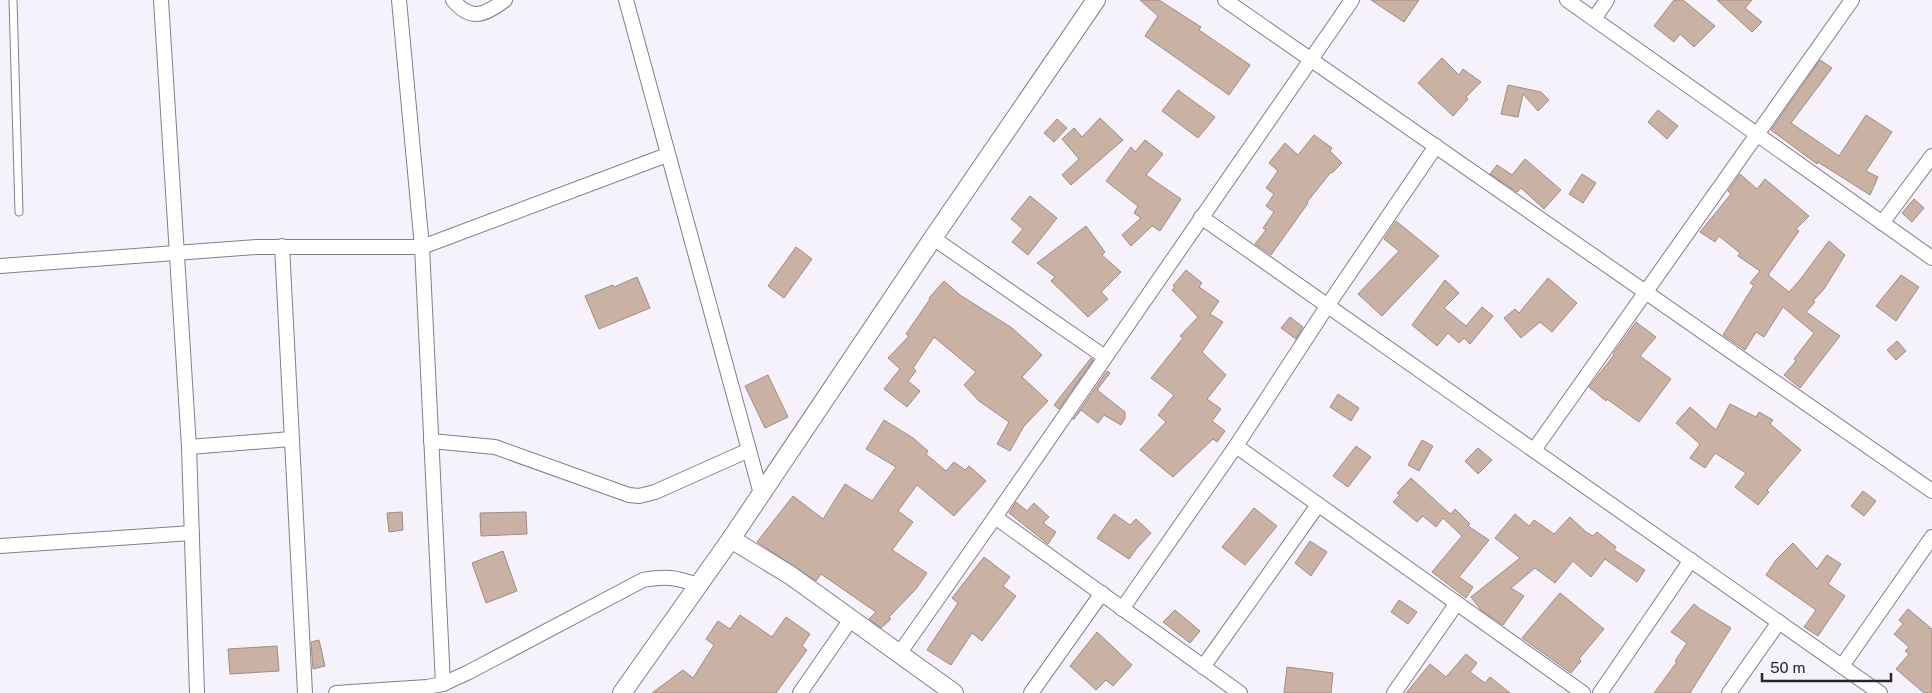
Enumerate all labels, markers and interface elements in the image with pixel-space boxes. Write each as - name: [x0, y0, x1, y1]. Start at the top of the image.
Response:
- scale bar: [1762, 650, 1891, 682]
- text: 50 m: [1770, 659, 1805, 676]

